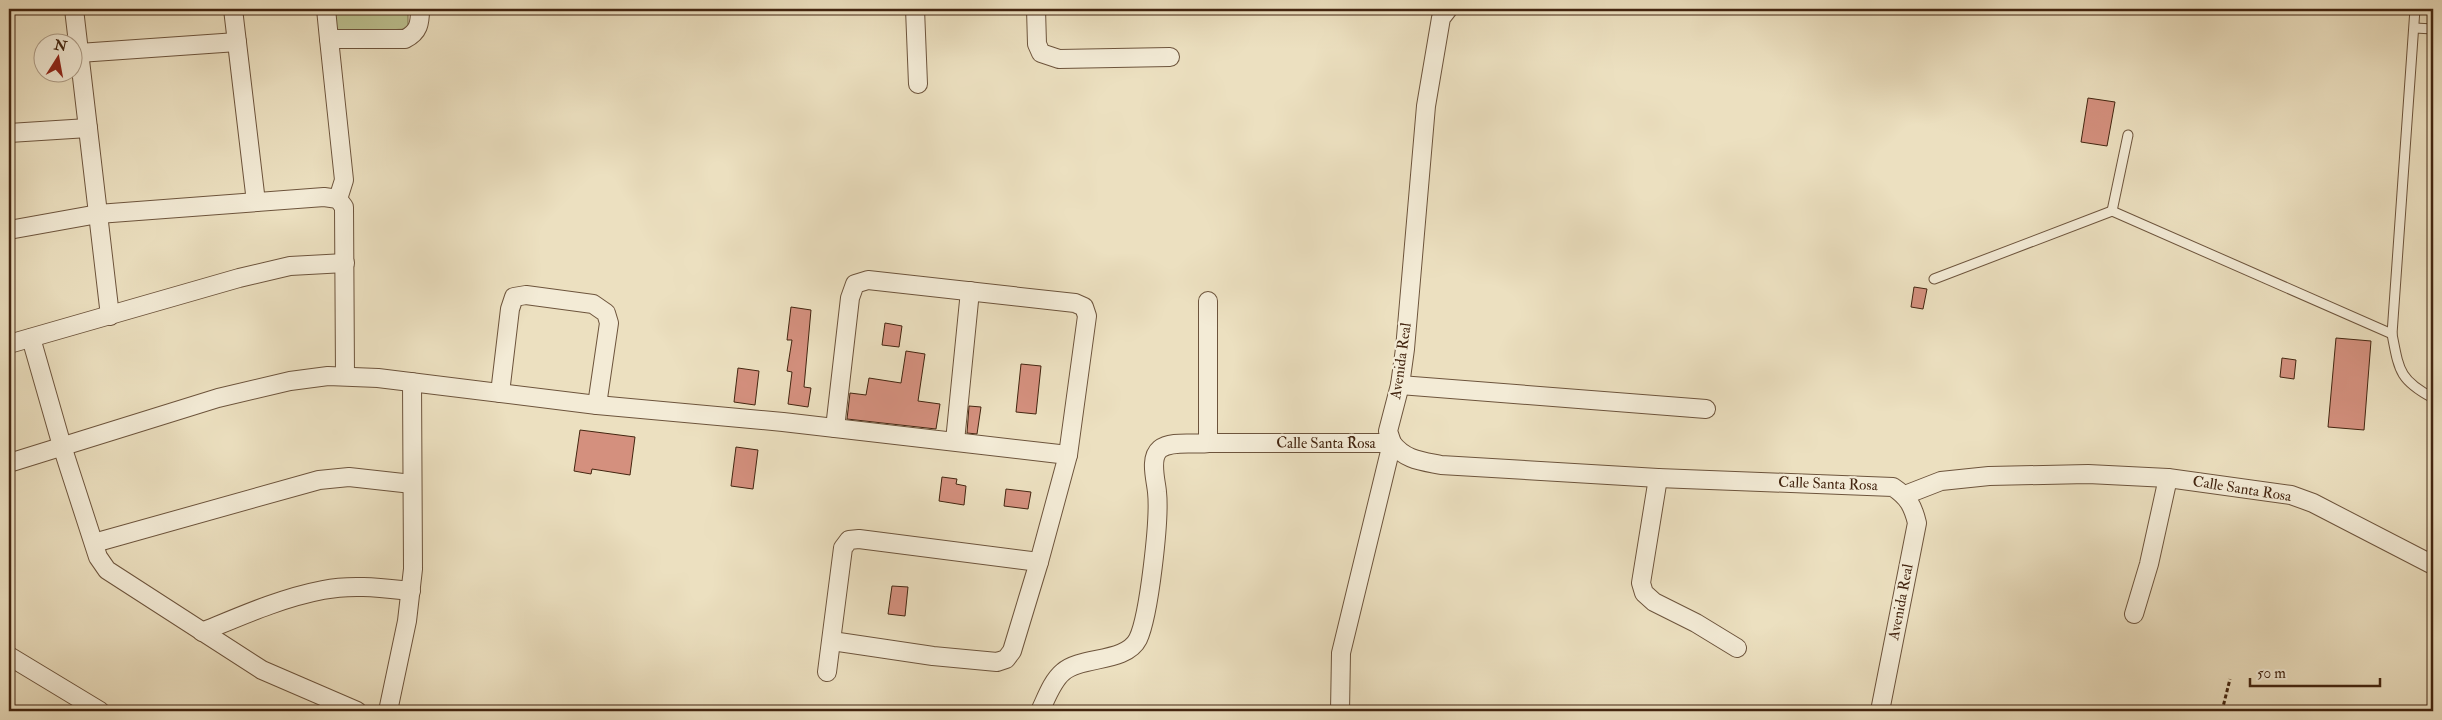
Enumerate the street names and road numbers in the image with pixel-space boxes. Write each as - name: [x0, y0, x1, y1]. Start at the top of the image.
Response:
- street label: Avenida Real: [1386, 321, 1416, 401]
- street label: Calle Santa Rosa: [1276, 434, 1377, 453]
- street label: Calle Santa Rosa: [2191, 472, 2293, 506]
- street label: Calle Santa Rosa: [1778, 473, 1879, 495]
- street label: Avenida Real: [1884, 562, 1918, 643]

